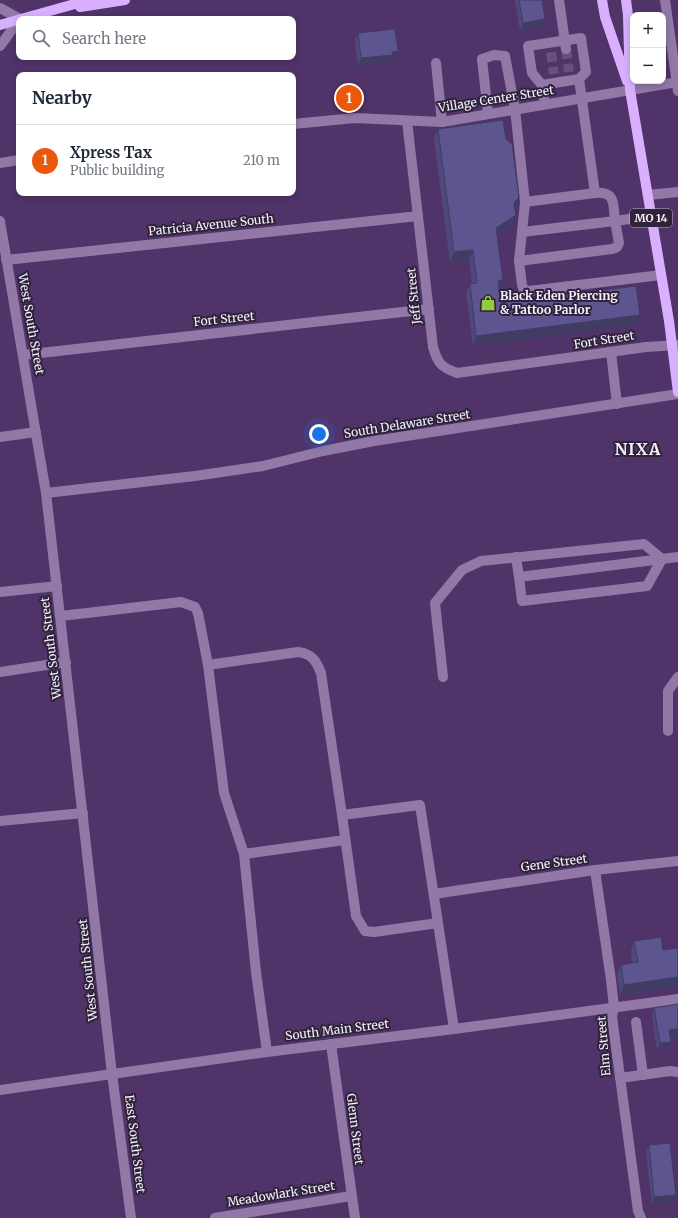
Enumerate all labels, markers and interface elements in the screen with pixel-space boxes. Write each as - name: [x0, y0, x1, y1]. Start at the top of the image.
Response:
- map controls: [630, 12, 666, 84]
- button: +: [630, 12, 666, 48]
- search box: [16, 16, 296, 60]
- icon: search: [30, 27, 52, 49]
- text: Search here: [62, 29, 146, 48]
- button: −: [630, 48, 666, 84]
- street label: Village Center Street: [436, 82, 555, 115]
- pin: 1: [336, 83, 362, 113]
- text: Nearby: [32, 87, 92, 109]
- text: Xpress Tax: [70, 143, 152, 162]
- text: 1: [42, 152, 48, 169]
- text: 210 m: [243, 152, 280, 169]
- text: Public building: [70, 162, 164, 179]
- road number: MO 14: [630, 209, 672, 227]
- street label: Patricia Avenue South: [147, 210, 275, 239]
- street label: Jeff Street: [403, 267, 424, 326]
- street label: West South Street: [15, 271, 48, 376]
- place label: Black Eden Piercing & Tattoo Parlor: [500, 288, 618, 317]
- shop icon: Black Eden Piercing & Tattoo Parlor: [479, 294, 497, 312]
- street label: Fort Street: [193, 308, 255, 329]
- street label: Fort Street: [573, 327, 636, 352]
- street label: South Delaware Street: [343, 406, 471, 441]
- your location: [309, 424, 329, 444]
- district label: NIXA: [615, 439, 661, 459]
- street label: West South Street: [37, 596, 64, 701]
- street label: Gene Street: [520, 850, 588, 875]
- street label: West South Street: [75, 918, 100, 1023]
- street label: Elm Street: [593, 1015, 614, 1077]
- street label: South Main Street: [284, 1016, 390, 1043]
- street label: Glenn Street: [344, 1092, 367, 1166]
- street label: East South Street: [122, 1094, 149, 1194]
- street label: Meadowlark Street: [226, 1178, 336, 1209]

